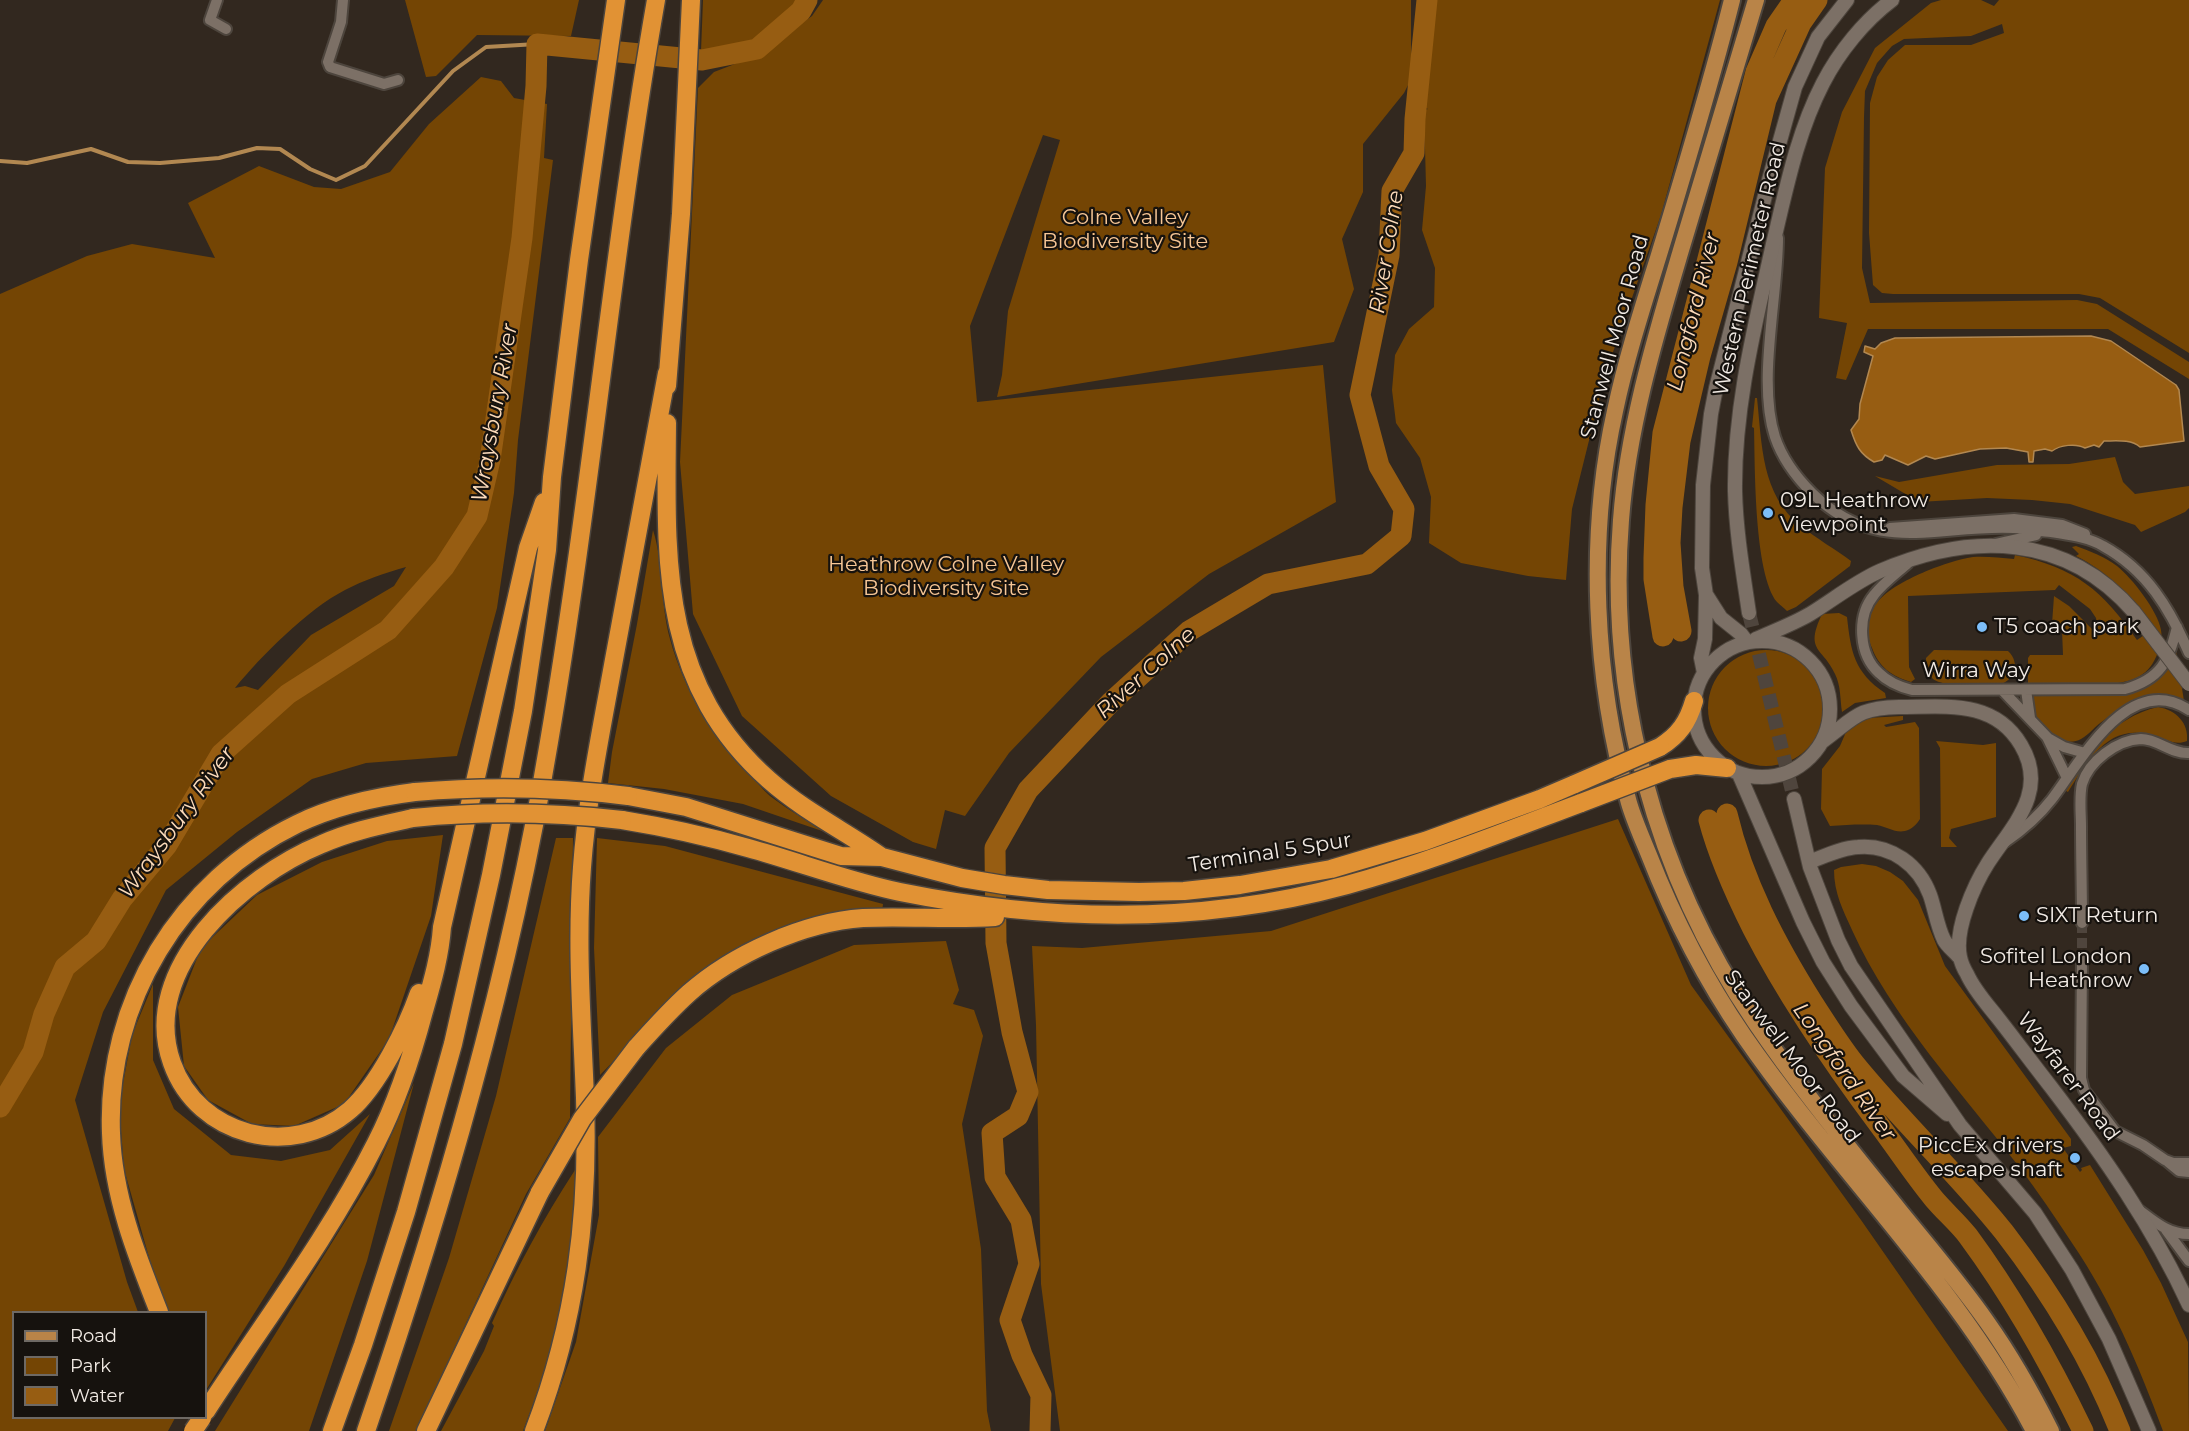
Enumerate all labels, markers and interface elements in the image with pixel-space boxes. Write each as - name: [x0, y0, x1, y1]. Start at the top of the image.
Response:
- street label: Western Perimeter Road: [1708, 140, 1792, 398]
- water label: River Colne: [1364, 188, 1410, 316]
- park label: Colne Valley Biodiversity Site: [1042, 205, 1208, 255]
- water label: Longford River: [1662, 230, 1726, 394]
- street label: Stanwell Moor Road: [1576, 232, 1654, 442]
- water label: Wraysbury River: [466, 322, 524, 504]
- place label: 09L Heathrow Viewpoint: [1780, 488, 1929, 538]
- marker: 09L Heathrow Viewpoint: [1761, 506, 1775, 520]
- park label: Heathrow Colne Valley Biodiversity Site: [828, 552, 1064, 602]
- place label: T5 coach park: [1994, 614, 2139, 640]
- marker: T5 coach park: [1975, 620, 1989, 634]
- water label: River Colne: [1091, 622, 1201, 724]
- street label: Wirra Way: [1922, 658, 2030, 684]
- water label: Wraysbury River: [113, 742, 241, 904]
- street label: Terminal 5 Spur: [1187, 828, 1353, 878]
- place label: SIXT Return: [2036, 903, 2158, 929]
- marker: SIXT Return: [2017, 909, 2031, 923]
- place label: Sofitel London Heathrow: [1980, 944, 2132, 994]
- marker: Sofitel London Heathrow: [2137, 962, 2151, 976]
- street label: Stanwell Moor Road: [1719, 965, 1865, 1149]
- water label: Longford River: [1787, 998, 1901, 1146]
- street label: Wayfarer Road: [2011, 1008, 2125, 1146]
- place label: PiccEx drivers escape shaft: [1918, 1133, 2063, 1183]
- marker: PiccEx drivers escape shaft: [2068, 1151, 2082, 1165]
- legend: [12, 1311, 207, 1419]
- text: Road: [70, 1325, 117, 1347]
- text: Park: [70, 1355, 111, 1377]
- text: Water: [70, 1385, 125, 1407]

